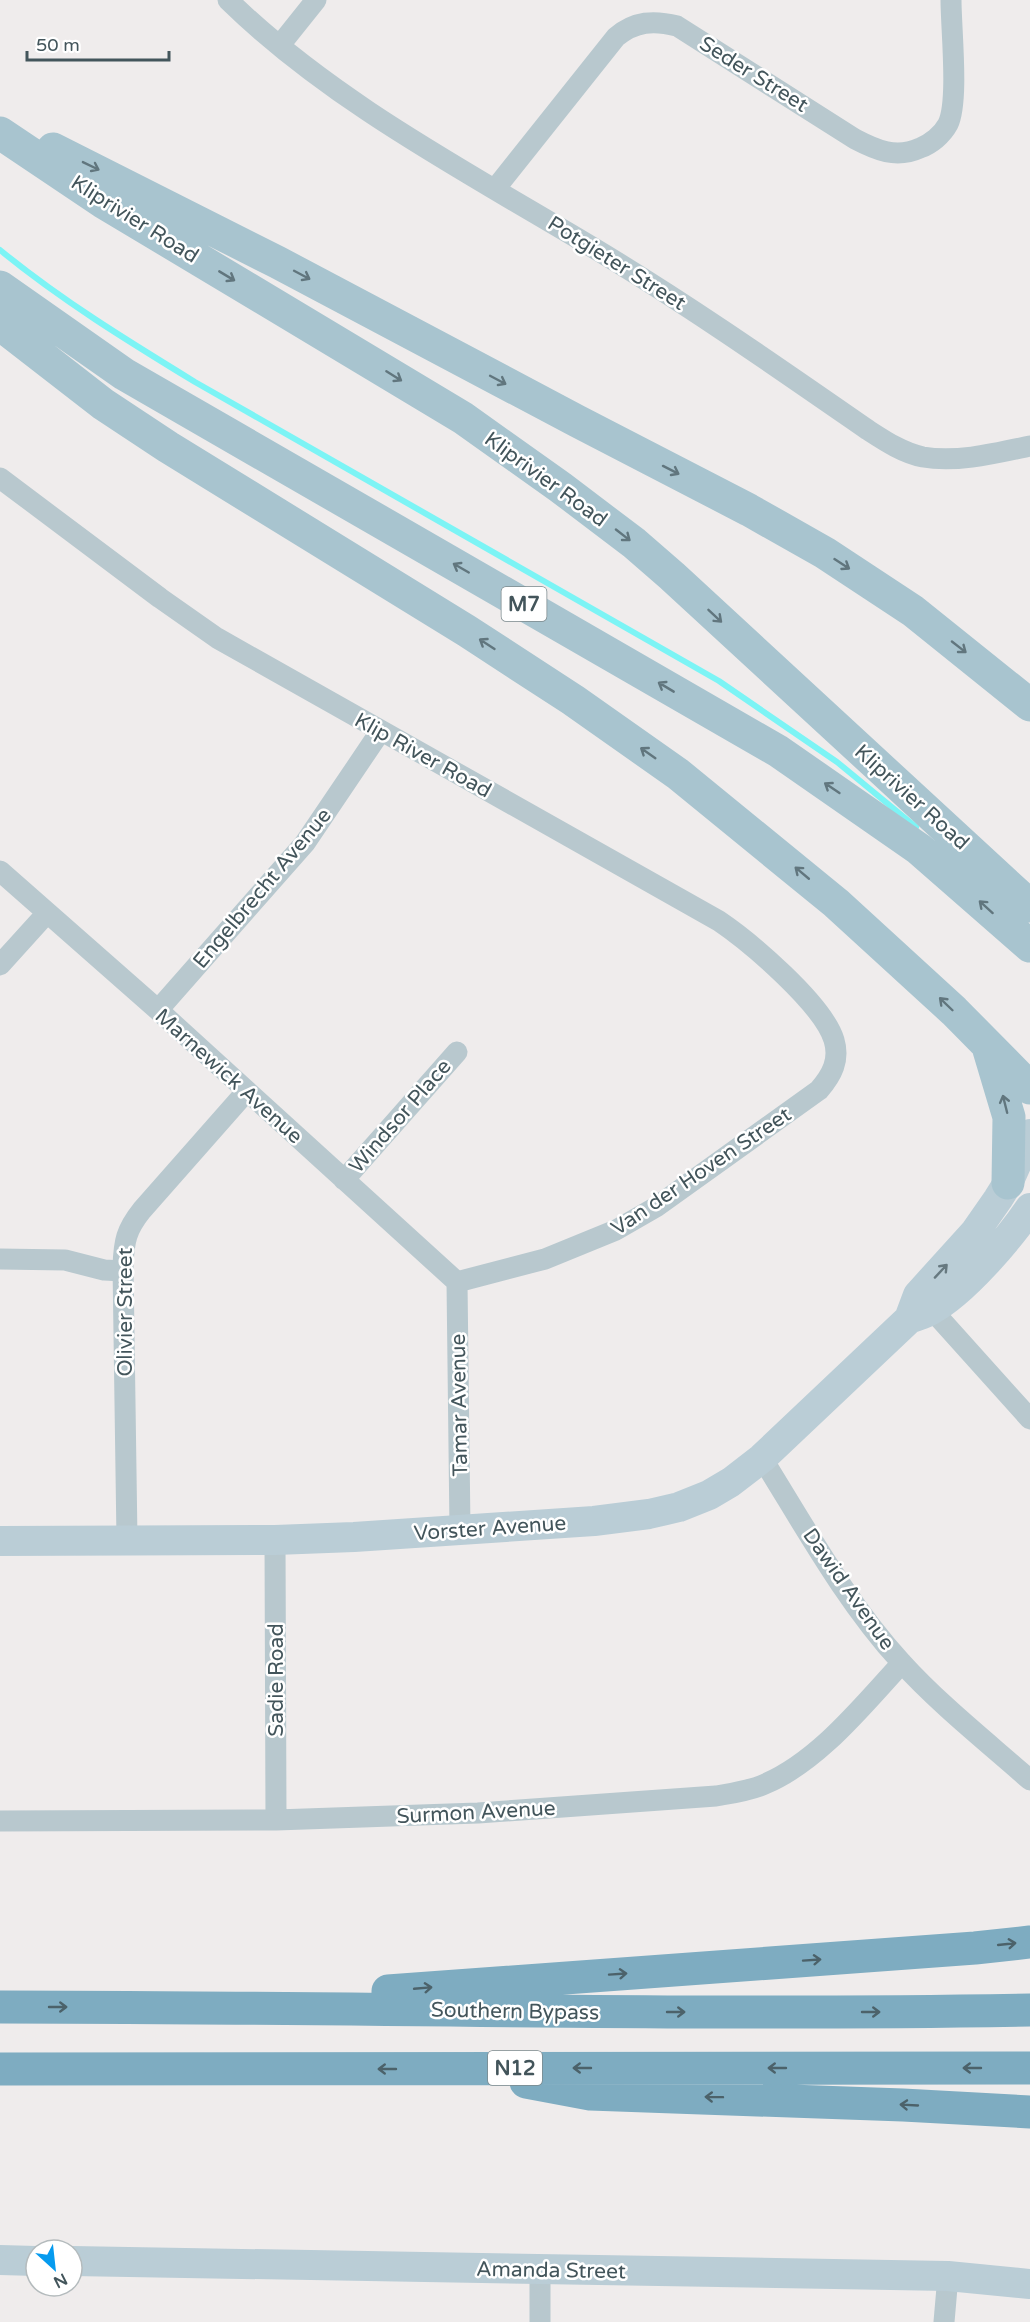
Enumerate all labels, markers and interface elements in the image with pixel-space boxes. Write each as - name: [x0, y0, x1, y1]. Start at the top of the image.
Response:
- scale bar: [27, 24, 170, 62]
- street label: Seder Street: [695, 31, 813, 118]
- text: 50 m: [36, 34, 80, 56]
- one-way arrow: [82, 161, 100, 173]
- street label: Kliprivier Road: [66, 170, 203, 269]
- street label: Potgieter Street: [543, 211, 690, 316]
- one-way arrow: [218, 270, 235, 282]
- one-way arrow: [292, 270, 310, 281]
- one-way arrow: [385, 371, 402, 383]
- one-way arrow: [489, 374, 507, 386]
- street label: Kliprivier Road: [479, 427, 612, 532]
- one-way arrow: [662, 464, 680, 476]
- one-way arrow: [615, 529, 631, 542]
- one-way arrow: [833, 557, 850, 570]
- one-way arrow: [453, 562, 470, 574]
- road number: M7: [502, 587, 546, 621]
- one-way arrow: [707, 609, 722, 623]
- one-way arrow: [479, 637, 496, 649]
- one-way arrow: [951, 641, 967, 654]
- one-way arrow: [657, 681, 675, 692]
- street label: Klip River Road: [350, 708, 496, 803]
- street label: Kliprivier Road: [849, 739, 974, 855]
- one-way arrow: [641, 747, 657, 759]
- one-way arrow: [824, 782, 841, 794]
- street label: Engelbrecht Avenue: [188, 803, 337, 974]
- one-way arrow: [794, 867, 810, 880]
- one-way arrow: [979, 900, 994, 914]
- one-way arrow: [939, 997, 954, 1011]
- street label: Marnewick Avenue: [150, 1004, 308, 1149]
- street label: Windsor Place: [344, 1054, 457, 1178]
- one-way arrow: [999, 1094, 1011, 1113]
- street label: Van der Hoven Street: [607, 1102, 796, 1241]
- street label: Olivier Street: [113, 1247, 138, 1377]
- one-way arrow: [934, 1263, 948, 1278]
- street label: Tamar Avenue: [446, 1333, 473, 1477]
- street label: Vorster Avenue: [413, 1511, 567, 1546]
- street label: Dawid Avenue: [797, 1524, 900, 1655]
- street label: Sadie Road: [264, 1623, 289, 1737]
- street label: Surmon Avenue: [396, 1796, 556, 1829]
- one-way arrow: [996, 1939, 1016, 1950]
- one-way arrow: [802, 1955, 822, 1966]
- one-way arrow: [607, 1968, 627, 1979]
- one-way arrow: [413, 1982, 433, 1993]
- street label: Southern Bypass: [431, 1998, 599, 2025]
- one-way arrow: [48, 2001, 68, 2013]
- one-way arrow: [666, 2006, 686, 2018]
- one-way arrow: [861, 2006, 881, 2018]
- road number: N12: [488, 2051, 542, 2085]
- one-way arrow: [572, 2062, 592, 2074]
- one-way arrow: [767, 2062, 787, 2074]
- one-way arrow: [962, 2062, 982, 2074]
- one-way arrow: [377, 2063, 397, 2075]
- one-way arrow: [704, 2092, 724, 2103]
- one-way arrow: [899, 2099, 919, 2110]
- north arrow: [24, 2238, 84, 2298]
- street label: Amanda Street: [476, 2257, 626, 2284]
- text: N: [50, 2269, 71, 2292]

